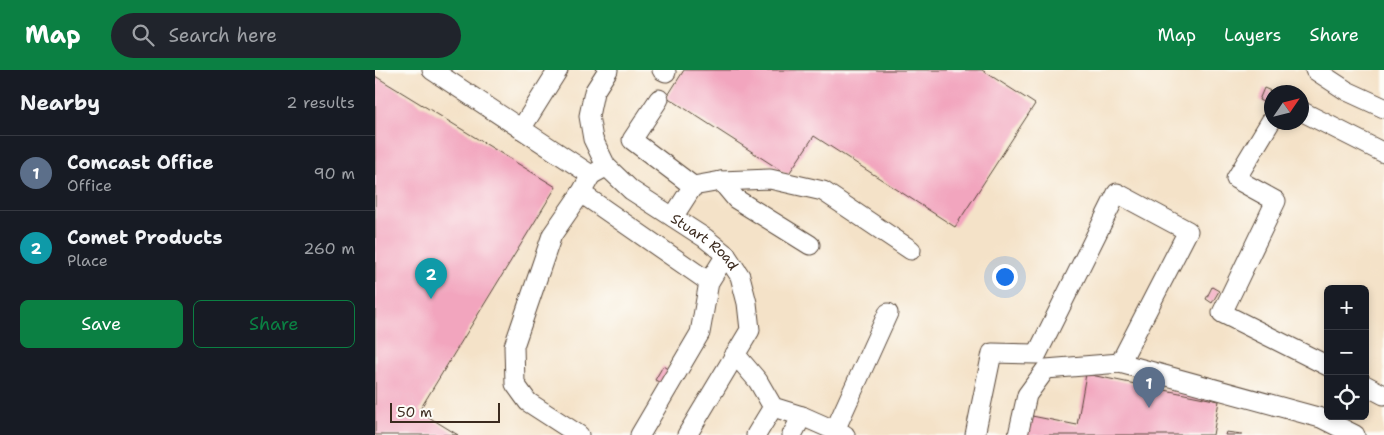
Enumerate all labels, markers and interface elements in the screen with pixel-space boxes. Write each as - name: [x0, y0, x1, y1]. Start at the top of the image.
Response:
- search box: [111, 13, 461, 58]
- text: Map: [25, 19, 81, 51]
- icon: search: [129, 21, 157, 49]
- text: Search here: [169, 23, 277, 48]
- text: Map: [1158, 23, 1196, 47]
- text: Layers: [1224, 23, 1281, 47]
- text: Share: [1309, 23, 1359, 47]
- north arrow: [1264, 85, 1309, 130]
- text: Nearby: [20, 89, 100, 117]
- text: 2 results: [286, 92, 355, 113]
- text: Comcast Office: [67, 150, 214, 175]
- text: 1: [32, 163, 40, 184]
- text: 90 m: [314, 163, 355, 184]
- text: Office: [67, 175, 112, 196]
- street label: Stuart Road: [667, 209, 743, 274]
- text: Comet Products: [67, 225, 222, 250]
- text: 2: [30, 238, 42, 259]
- text: 260 m: [303, 238, 355, 259]
- text: Place: [67, 250, 108, 271]
- pin: 2: [415, 258, 447, 299]
- your location: [992, 264, 1018, 290]
- map controls: [1324, 285, 1369, 420]
- button: +: [1324, 285, 1369, 330]
- button: Save: [20, 300, 183, 348]
- button: Share: [193, 300, 355, 348]
- button: −: [1324, 330, 1369, 375]
- pin: 1: [1133, 367, 1165, 408]
- button: locate: [1324, 375, 1369, 420]
- scale bar: [390, 400, 500, 423]
- text: 50 m: [397, 403, 432, 421]

